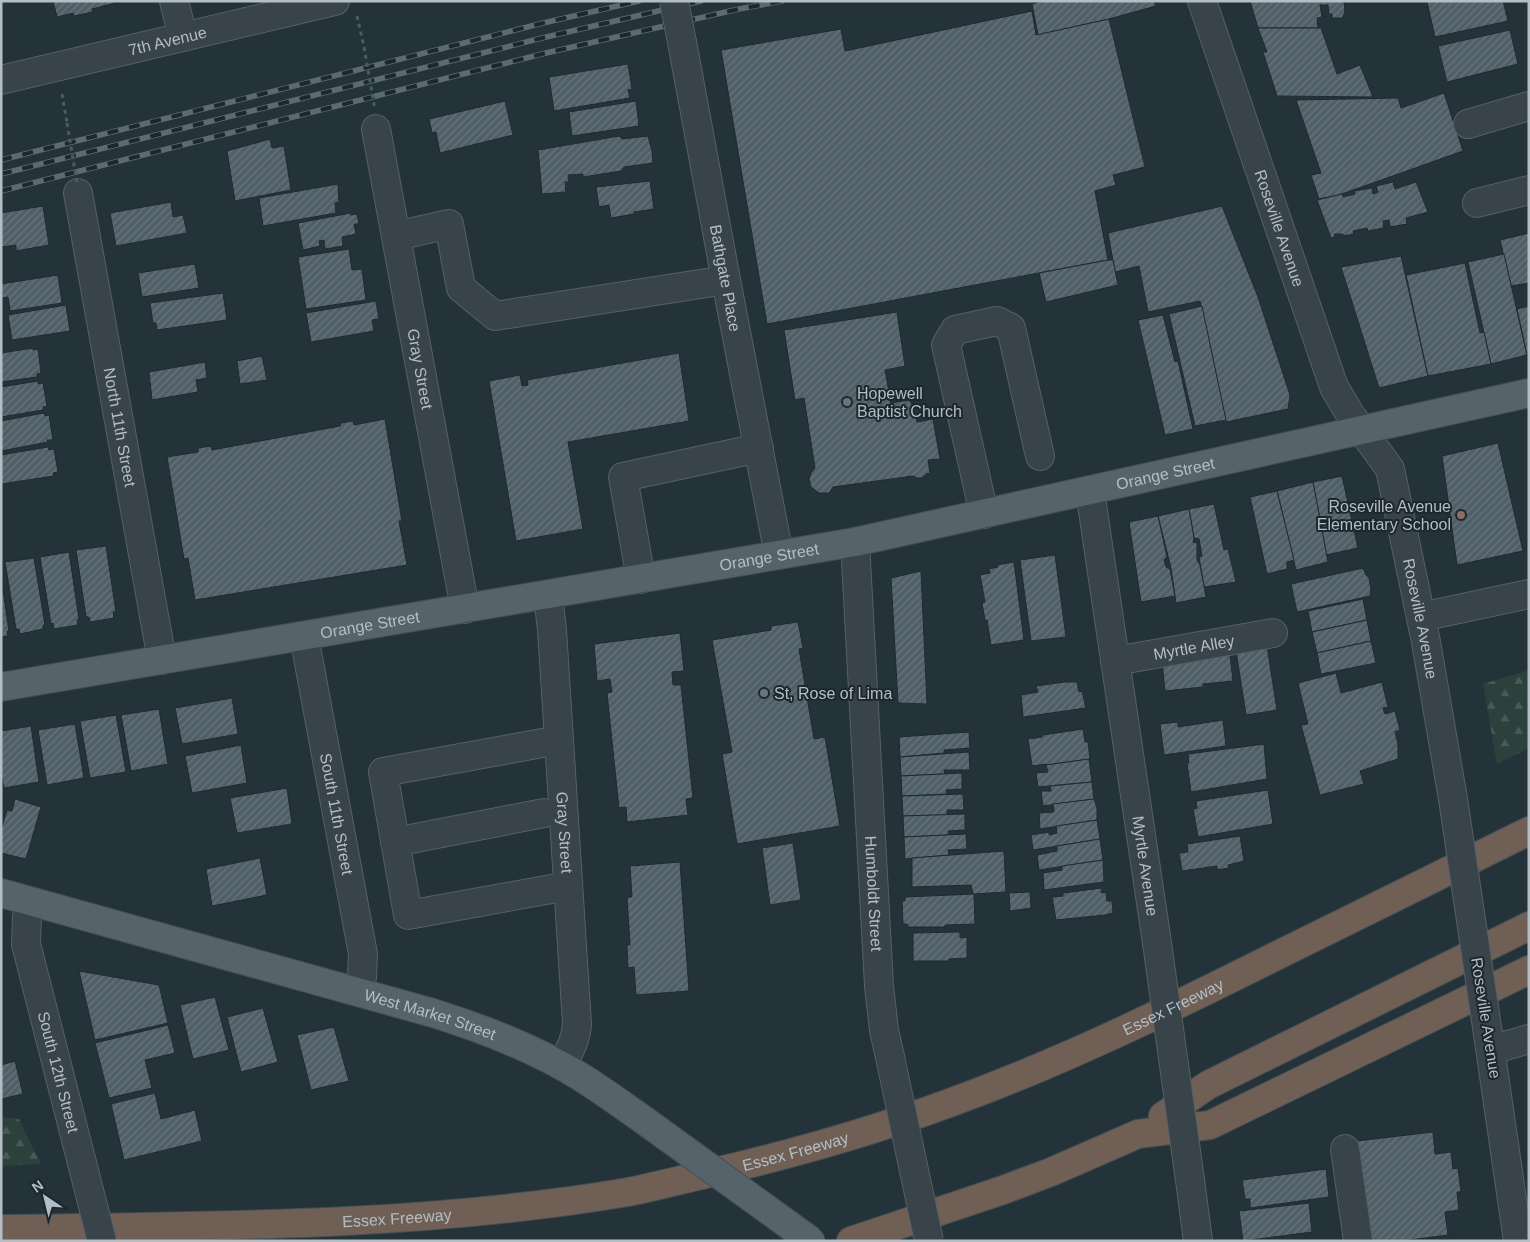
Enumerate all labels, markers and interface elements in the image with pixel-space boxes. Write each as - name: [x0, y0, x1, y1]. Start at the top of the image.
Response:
- street label: 7th Avenue: [127, 23, 208, 58]
- street label: Roseville Avenue: [1252, 167, 1308, 289]
- street label: Bathgate Place: [707, 223, 744, 333]
- street label: Gray Street: [405, 327, 436, 411]
- street label: North 11th Street: [101, 366, 139, 489]
- place label: Hopewell Baptist Church: [857, 385, 962, 420]
- marker: Hopewell Baptist Church: [841, 396, 853, 408]
- street label: Orange Street: [1114, 454, 1217, 493]
- place label: Roseville Avenue Elementary School: [1317, 498, 1451, 533]
- marker: Roseville Avenue Elementary School: [1455, 509, 1467, 521]
- street label: Orange Street: [718, 540, 821, 573]
- street label: Roseville Avenue: [1400, 557, 1441, 680]
- street label: Orange Street: [319, 608, 421, 641]
- street label: Myrtle Alley: [1152, 632, 1236, 663]
- place label: St, Rose of Lima: [774, 685, 892, 702]
- marker: St, Rose of Lima: [758, 687, 770, 699]
- street label: South 11th Street: [317, 752, 357, 877]
- street label: Gray Street: [554, 791, 576, 874]
- street label: Myrtle Avenue: [1130, 815, 1161, 917]
- street label: Humboldt Street: [862, 835, 886, 952]
- street label: Roseville Avenue: [1468, 956, 1504, 1080]
- street label: Essex Freeway: [1120, 975, 1226, 1038]
- street label: West Market Street: [363, 986, 499, 1043]
- street label: South 12th Street: [35, 1010, 83, 1135]
- street label: Essex Freeway: [740, 1129, 850, 1174]
- north arrow: [20, 1172, 70, 1222]
- text: N: [29, 1177, 46, 1196]
- street label: Essex Freeway: [342, 1206, 452, 1230]

